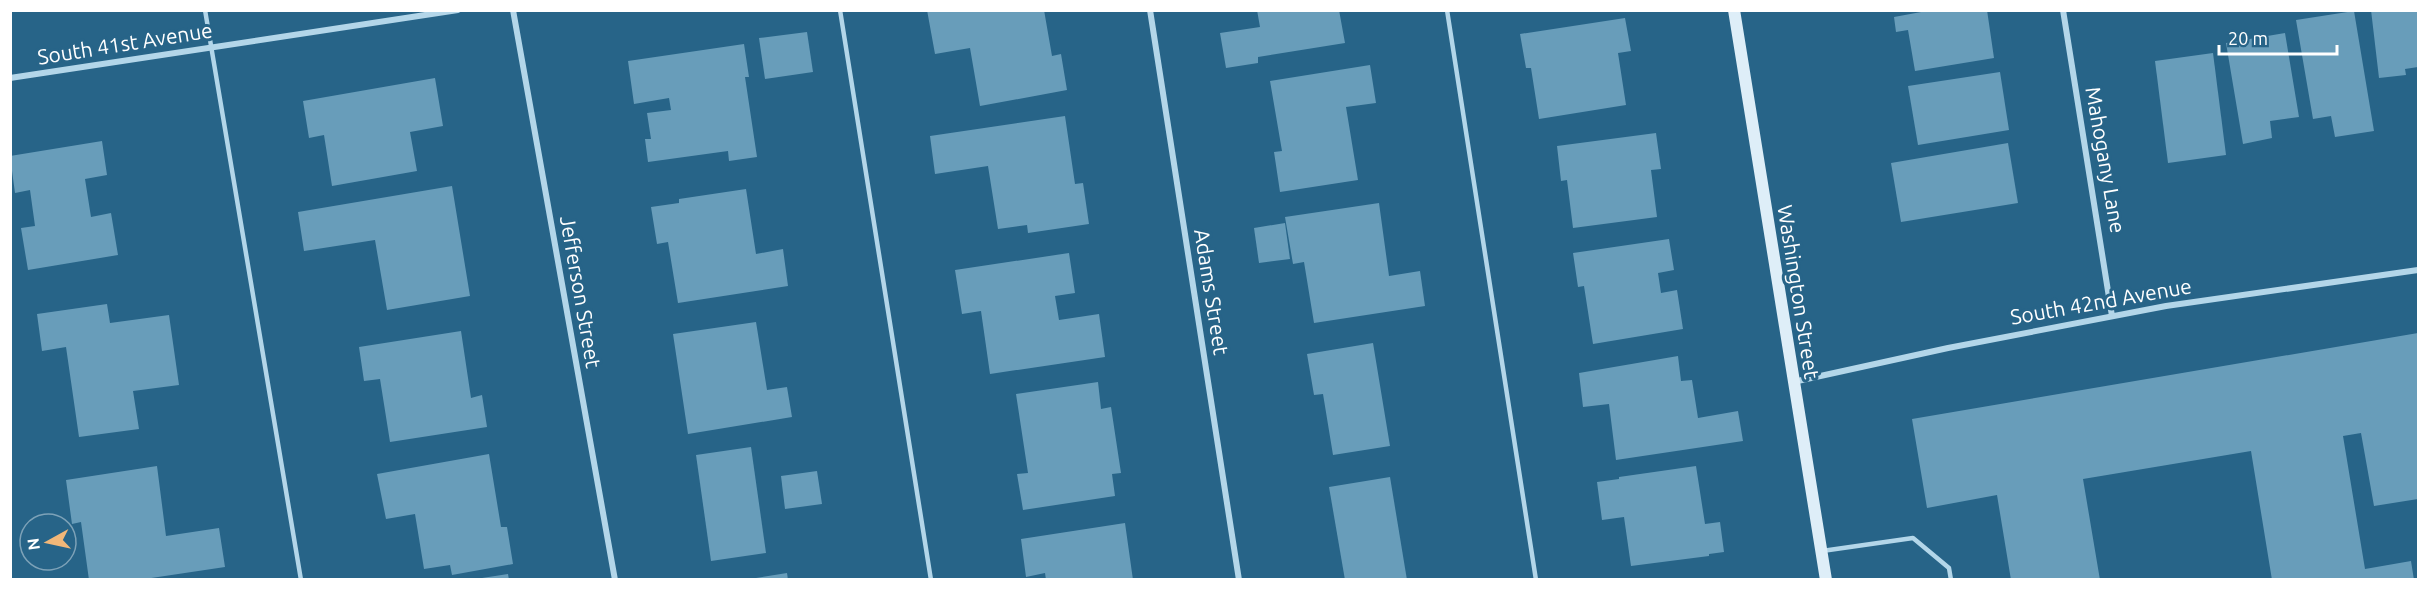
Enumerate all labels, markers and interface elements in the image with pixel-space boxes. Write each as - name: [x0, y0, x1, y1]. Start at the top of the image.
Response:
- street label: South 41st Avenue: [36, 17, 214, 69]
- scale bar: [2219, 18, 2338, 56]
- text: 20 m: [2228, 28, 2268, 48]
- street label: Mahogany Lane: [2081, 85, 2131, 235]
- street label: Washington Street: [1773, 203, 1825, 381]
- street label: Jefferson Street: [556, 214, 606, 370]
- street label: Adams Street: [1190, 227, 1234, 357]
- street label: South 42nd Avenue: [2008, 273, 2193, 329]
- north arrow: [18, 512, 78, 572]
- text: N: [23, 537, 43, 551]

